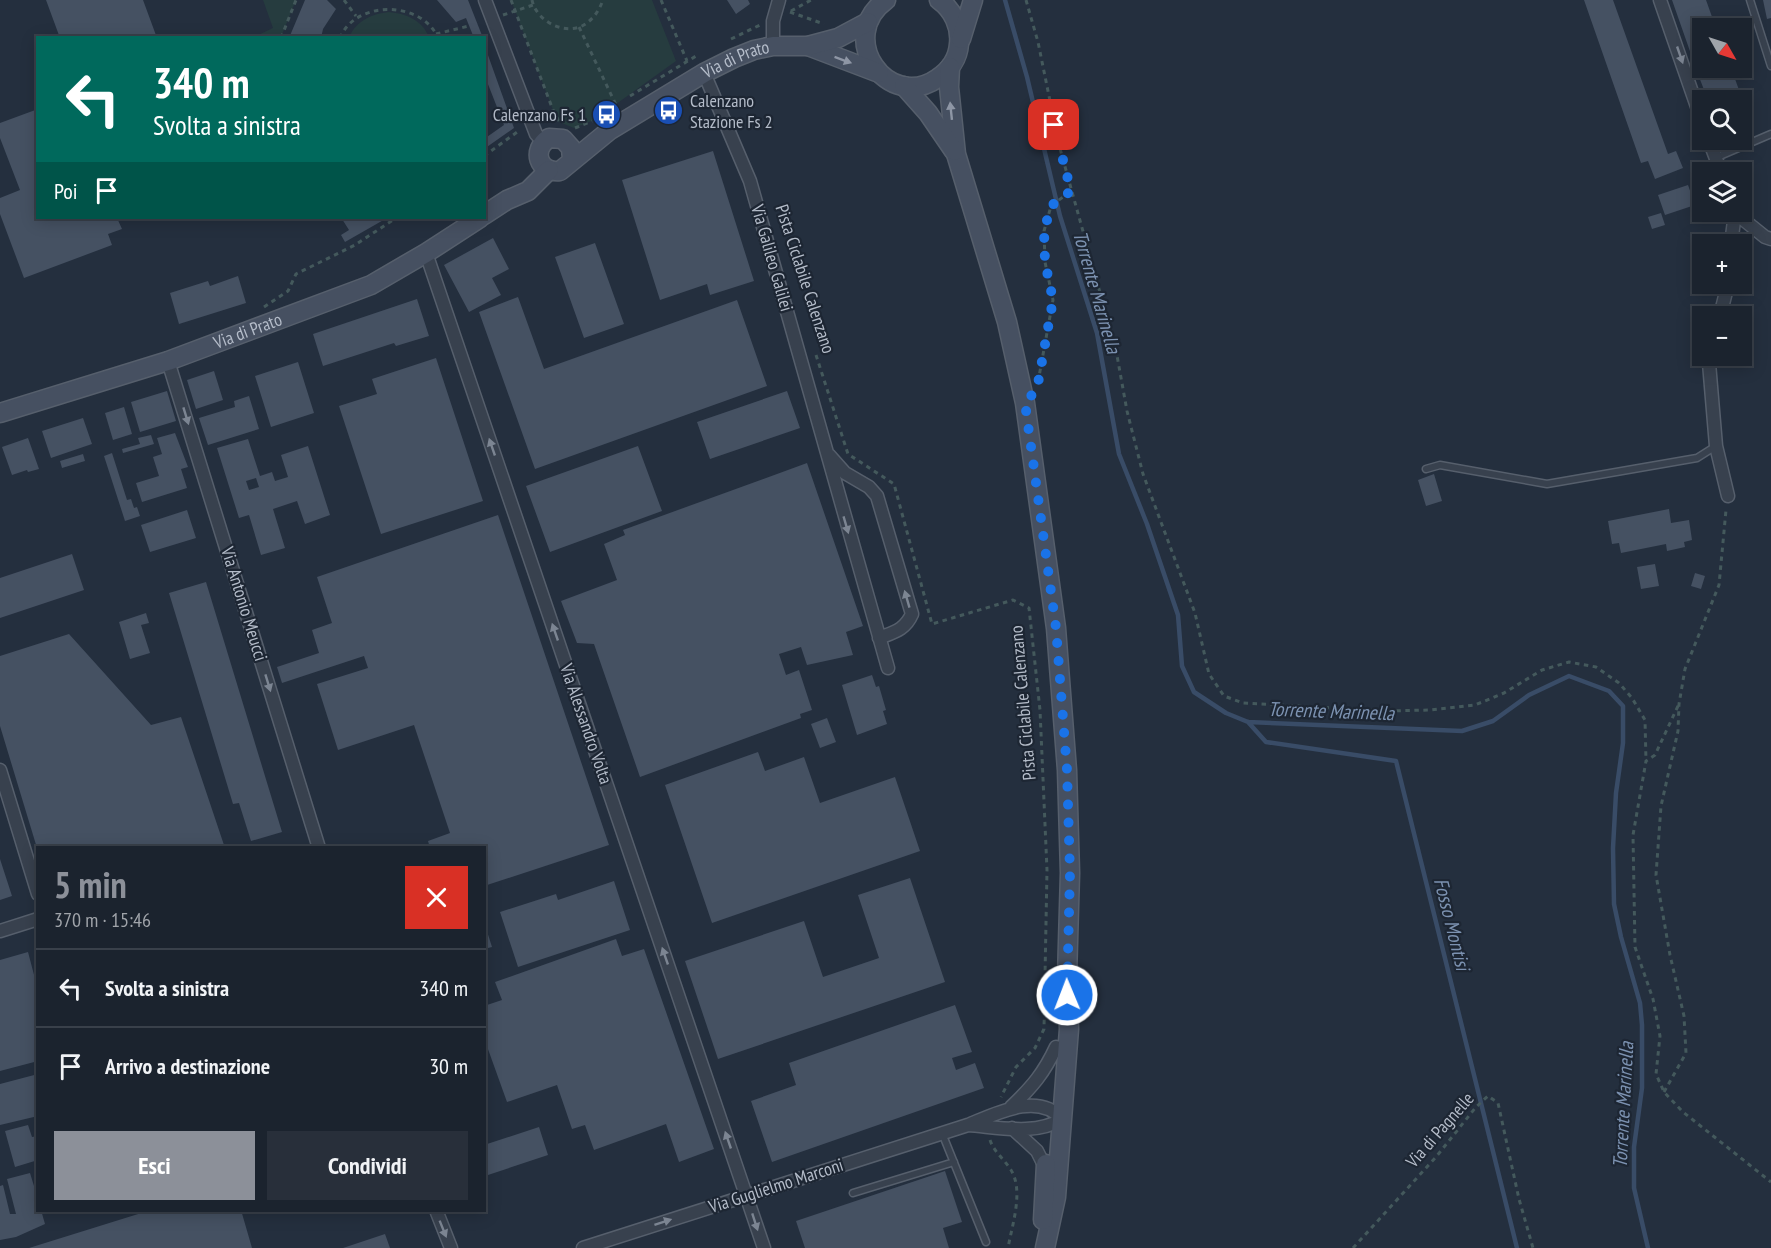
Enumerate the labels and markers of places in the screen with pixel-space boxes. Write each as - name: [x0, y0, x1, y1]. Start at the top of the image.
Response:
- place label: Calenzano Stazione Fs 2: [690, 89, 773, 133]
- bus stop icon: Calenzano Stazione Fs 2: [653, 95, 685, 127]
- bus stop icon: Calenzano Fs 1: [591, 99, 623, 131]
- pin: [1028, 99, 1079, 150]
- place label: Calenzano Fs 1: [493, 103, 586, 126]

